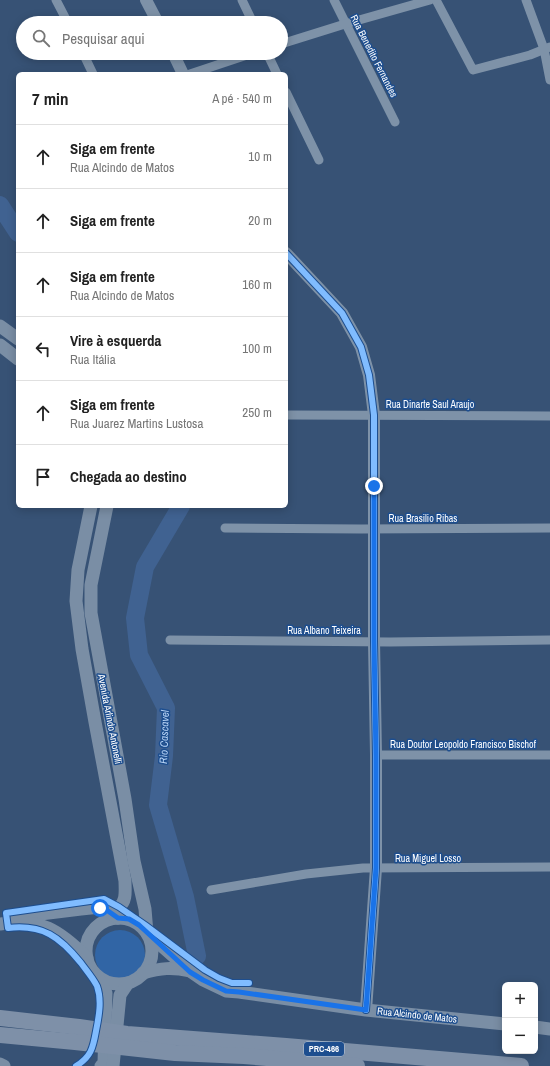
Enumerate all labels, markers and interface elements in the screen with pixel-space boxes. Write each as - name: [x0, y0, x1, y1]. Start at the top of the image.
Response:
- street label: Rua Benedito Fernandes: [347, 12, 401, 100]
- search box: [16, 16, 288, 60]
- icon: search: [30, 27, 52, 49]
- text: Pesquisar aqui: [62, 28, 145, 49]
- text: 7 min: [32, 87, 68, 110]
- text: A pé · 540 m: [212, 90, 272, 107]
- text: Siga em frente: [70, 138, 155, 159]
- icon: ahead: [32, 146, 54, 168]
- text: 10 m: [248, 148, 272, 165]
- text: Rua Alcindo de Matos: [70, 159, 174, 176]
- icon: ahead: [32, 210, 54, 232]
- text: Siga em frente: [70, 210, 155, 231]
- text: 20 m: [248, 212, 272, 229]
- text: Siga em frente: [70, 266, 155, 287]
- icon: ahead: [32, 274, 54, 296]
- text: 160 m: [242, 276, 272, 293]
- text: Rua Alcindo de Matos: [70, 287, 174, 304]
- text: Vire à esquerda: [70, 330, 161, 351]
- icon: left: [32, 338, 54, 360]
- text: 100 m: [242, 340, 272, 357]
- text: Rua Itália: [70, 351, 116, 368]
- text: Siga em frente: [70, 394, 155, 415]
- street label: Rua Dinarte Saul Araujo: [386, 398, 475, 411]
- icon: ahead: [32, 402, 54, 424]
- text: 250 m: [242, 404, 272, 421]
- text: Rua Juarez Martins Lustosa: [70, 415, 203, 432]
- icon: arrive: [32, 466, 54, 488]
- text: Chegada ao destino: [70, 466, 187, 487]
- route end: [365, 477, 383, 495]
- street label: Rua Brasilio Ribas: [389, 512, 457, 525]
- street label: Rua Albano Teixeira: [287, 624, 361, 637]
- street label: Avenida Arlindo Antonelli: [95, 672, 125, 765]
- water label: Rio Cascavel: [156, 709, 172, 764]
- street label: Rua Doutor Leopoldo Francisco Bischof: [390, 738, 537, 751]
- street label: Rua Miguel Losso: [395, 852, 461, 865]
- route start: [91, 899, 109, 917]
- map controls: [502, 982, 538, 1054]
- button: +: [502, 982, 538, 1018]
- street label: Rua Alcindo de Matos: [376, 1004, 458, 1026]
- button: −: [502, 1018, 538, 1054]
- road number: PRC-466: [304, 1042, 344, 1056]

